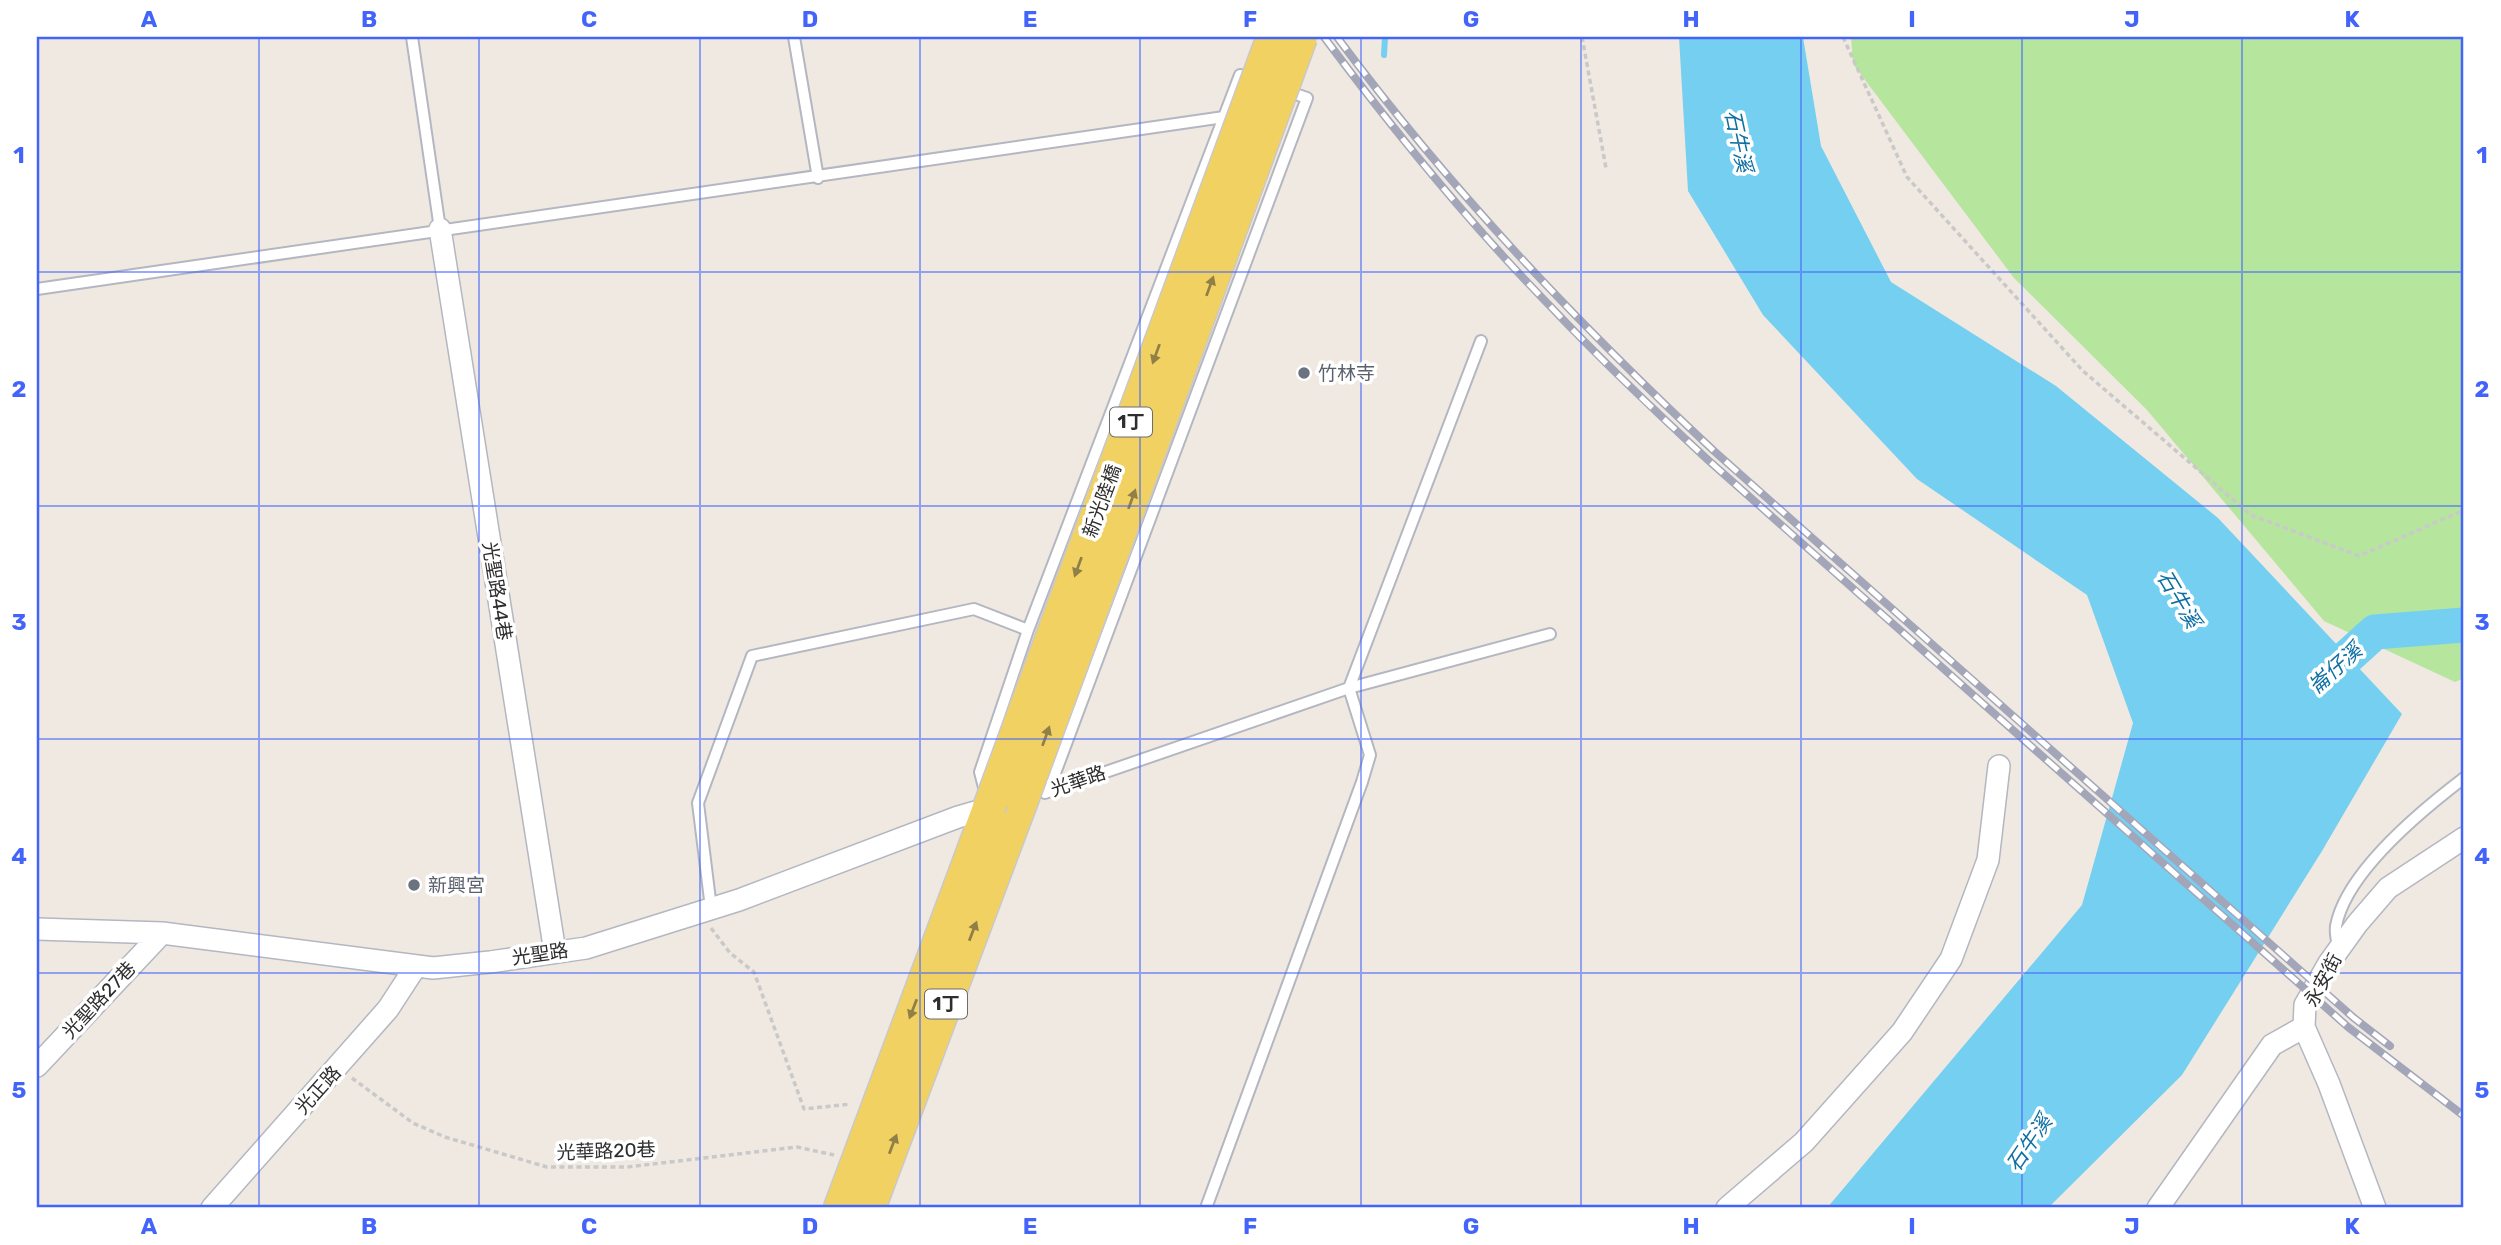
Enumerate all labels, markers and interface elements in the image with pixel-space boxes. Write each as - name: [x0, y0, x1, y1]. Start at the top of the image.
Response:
- text: A: [141, 5, 158, 33]
- text: B: [361, 5, 377, 33]
- text: C: [581, 5, 597, 33]
- text: D: [802, 5, 818, 33]
- text: E: [1023, 5, 1037, 33]
- text: F: [1243, 5, 1257, 33]
- text: G: [1463, 5, 1479, 33]
- text: H: [1682, 5, 1700, 33]
- text: I: [1908, 5, 1916, 33]
- text: J: [2124, 5, 2140, 33]
- text: K: [2344, 5, 2360, 33]
- water label: 石牛溪: [1720, 108, 1758, 177]
- text: 1: [13, 141, 25, 169]
- text: 1: [2476, 141, 2488, 169]
- one-way arrow: [1205, 275, 1216, 296]
- one-way arrow: [1151, 343, 1162, 364]
- place label: 竹林寺: [1318, 362, 1375, 385]
- marker: 竹林寺: [1296, 365, 1312, 381]
- text: 2: [12, 375, 26, 403]
- text: 2: [2475, 375, 2489, 403]
- road number: 1丁: [1110, 408, 1152, 436]
- street label: 新光陸橋: [1078, 461, 1126, 541]
- one-way arrow: [1127, 489, 1138, 510]
- street label: 光聖路44巷: [478, 540, 516, 642]
- one-way arrow: [1072, 557, 1083, 578]
- water label: 石牛溪: [2152, 566, 2207, 635]
- text: 3: [11, 608, 27, 636]
- text: 3: [2474, 608, 2490, 636]
- water label: 崙仔溪: [2303, 636, 2369, 698]
- one-way arrow: [1040, 726, 1051, 747]
- street label: 光華路: [1047, 761, 1109, 801]
- text: 4: [11, 842, 27, 870]
- text: 4: [2474, 842, 2490, 870]
- place label: 新興宮: [428, 874, 485, 897]
- marker: 新興宮: [406, 877, 422, 893]
- one-way arrow: [968, 921, 979, 942]
- street label: 光聖路: [510, 939, 570, 969]
- street label: 永安街: [2299, 949, 2347, 1011]
- street label: 光聖路27巷: [58, 957, 140, 1043]
- road number: 1丁: [925, 989, 967, 1018]
- one-way arrow: [908, 999, 919, 1020]
- street label: 光正路: [290, 1061, 346, 1119]
- text: 5: [12, 1076, 27, 1104]
- text: 5: [2475, 1076, 2490, 1104]
- water label: 石牛溪: [2001, 1107, 2059, 1176]
- one-way arrow: [887, 1134, 898, 1155]
- street label: 光華路20巷: [556, 1138, 656, 1164]
- text: A: [141, 1212, 158, 1240]
- text: B: [361, 1212, 377, 1240]
- text: C: [581, 1212, 597, 1240]
- text: D: [802, 1212, 818, 1240]
- text: E: [1023, 1212, 1037, 1240]
- text: F: [1243, 1212, 1257, 1240]
- text: G: [1463, 1212, 1479, 1240]
- text: H: [1682, 1212, 1700, 1240]
- text: I: [1908, 1212, 1916, 1240]
- text: J: [2124, 1212, 2140, 1240]
- text: K: [2344, 1212, 2360, 1240]

